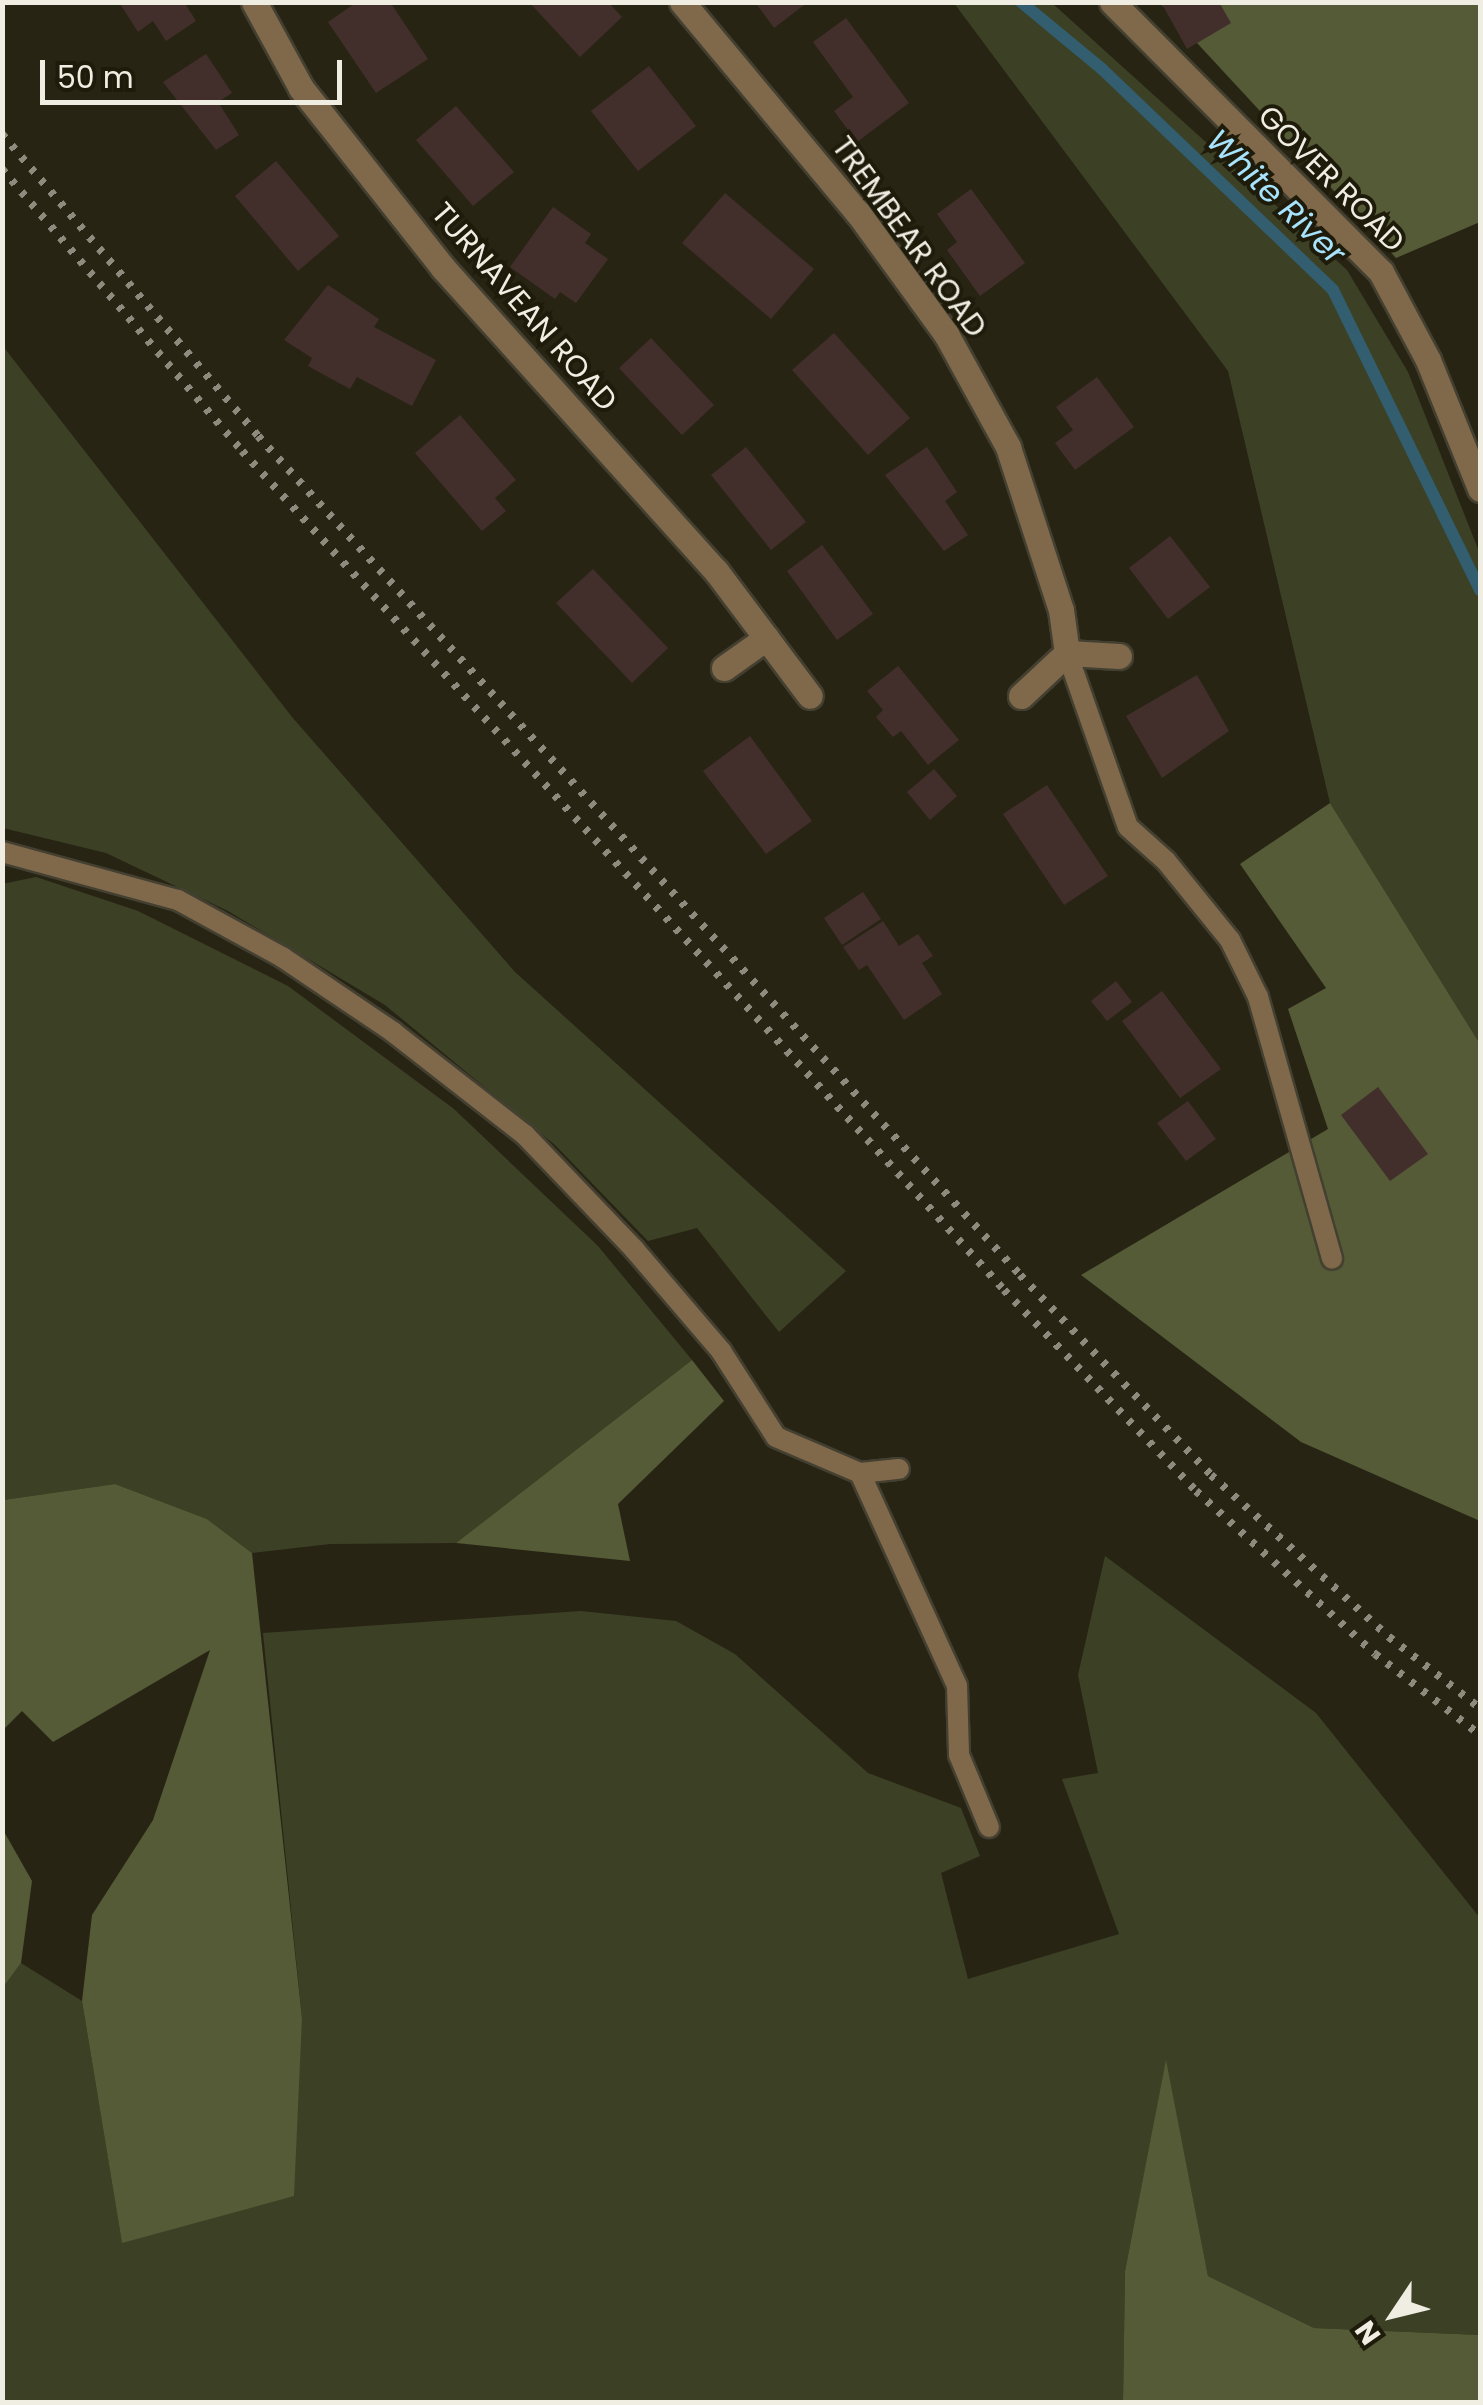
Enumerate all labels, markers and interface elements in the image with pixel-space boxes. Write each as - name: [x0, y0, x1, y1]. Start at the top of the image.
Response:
- scale bar: [45, 40, 348, 102]
- text: 50 m: [57, 56, 134, 99]
- street label: GOVER ROAD: [1250, 98, 1412, 260]
- water label: White River: [1199, 121, 1353, 273]
- street label: TREMBEAR ROAD: [824, 130, 994, 344]
- street label: TURNAVEAN ROAD: [424, 195, 624, 419]
- north arrow: [1343, 2265, 1443, 2365]
- text: N: [1346, 2313, 1390, 2352]

